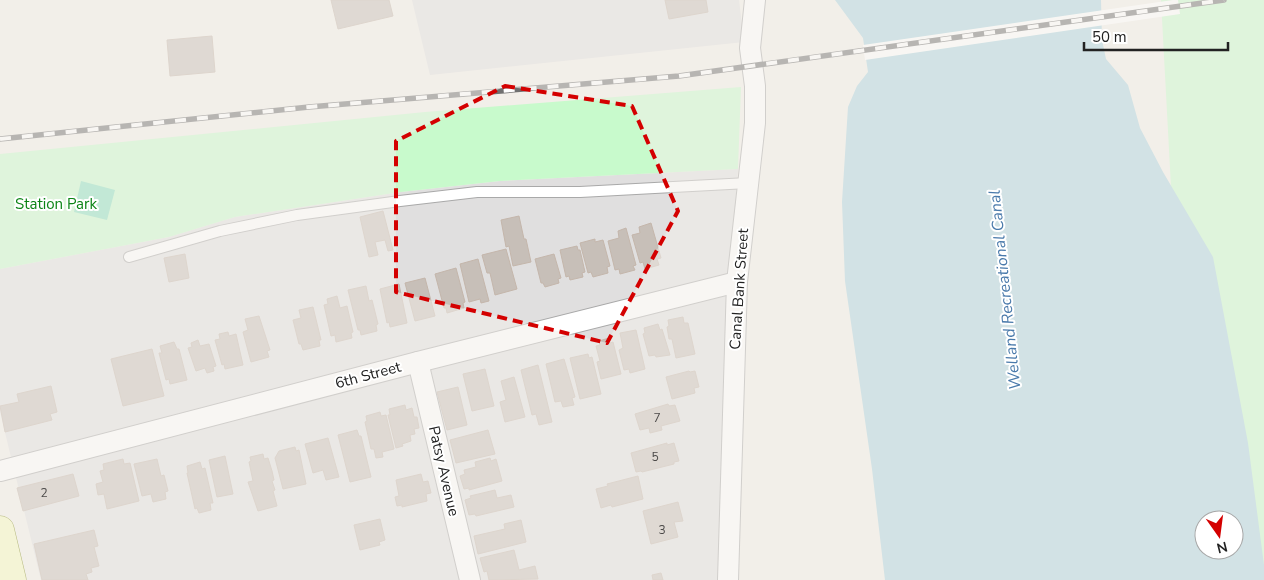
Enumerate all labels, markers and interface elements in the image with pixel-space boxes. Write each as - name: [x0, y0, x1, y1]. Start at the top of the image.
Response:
- scale bar: [1084, 20, 1228, 52]
- text: 50 m: [1092, 27, 1127, 47]
- water label: Welland Recreational Canal: [984, 189, 1026, 391]
- park label: Station Park: [15, 194, 97, 214]
- street label: Canal Bank Street: [725, 227, 753, 350]
- street label: 6th Street: [333, 356, 404, 393]
- house number: 7: [653, 410, 661, 426]
- street label: Patsy Avenue: [424, 424, 464, 518]
- house number: 5: [651, 449, 659, 465]
- house number: 2: [40, 485, 48, 501]
- north arrow: [1194, 510, 1244, 560]
- house number: 3: [658, 522, 666, 538]
- text: N: [1215, 537, 1229, 558]

